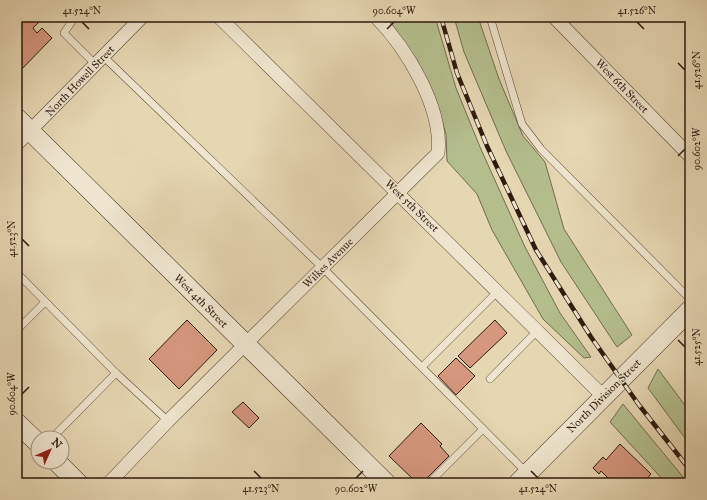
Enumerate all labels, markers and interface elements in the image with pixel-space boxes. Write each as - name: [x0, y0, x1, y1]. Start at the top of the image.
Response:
- text: 41.524°N: [63, 5, 102, 17]
- text: 90.604°W: [373, 5, 416, 17]
- text: 41.526°N: [618, 5, 657, 17]
- street label: North Howell Street: [43, 43, 117, 119]
- text: 41.526°N: [691, 50, 703, 89]
- street label: West 6th Street: [593, 56, 651, 116]
- text: 90.602°W: [691, 127, 703, 170]
- street label: West 5th Street: [382, 177, 442, 235]
- text: 41.523°N: [6, 220, 18, 258]
- street label: Wilkes Avenue: [300, 235, 356, 291]
- street label: West 4th Street: [171, 271, 231, 331]
- text: 41.525°N: [691, 328, 703, 366]
- street label: North Division Street: [564, 356, 644, 436]
- text: 90.604°W: [6, 372, 18, 415]
- north arrow: [30, 430, 70, 470]
- text: N: [49, 435, 65, 452]
- text: 41.523°N: [242, 483, 280, 495]
- text: 90.602°W: [335, 483, 378, 495]
- text: 41.524°N: [519, 483, 558, 495]

